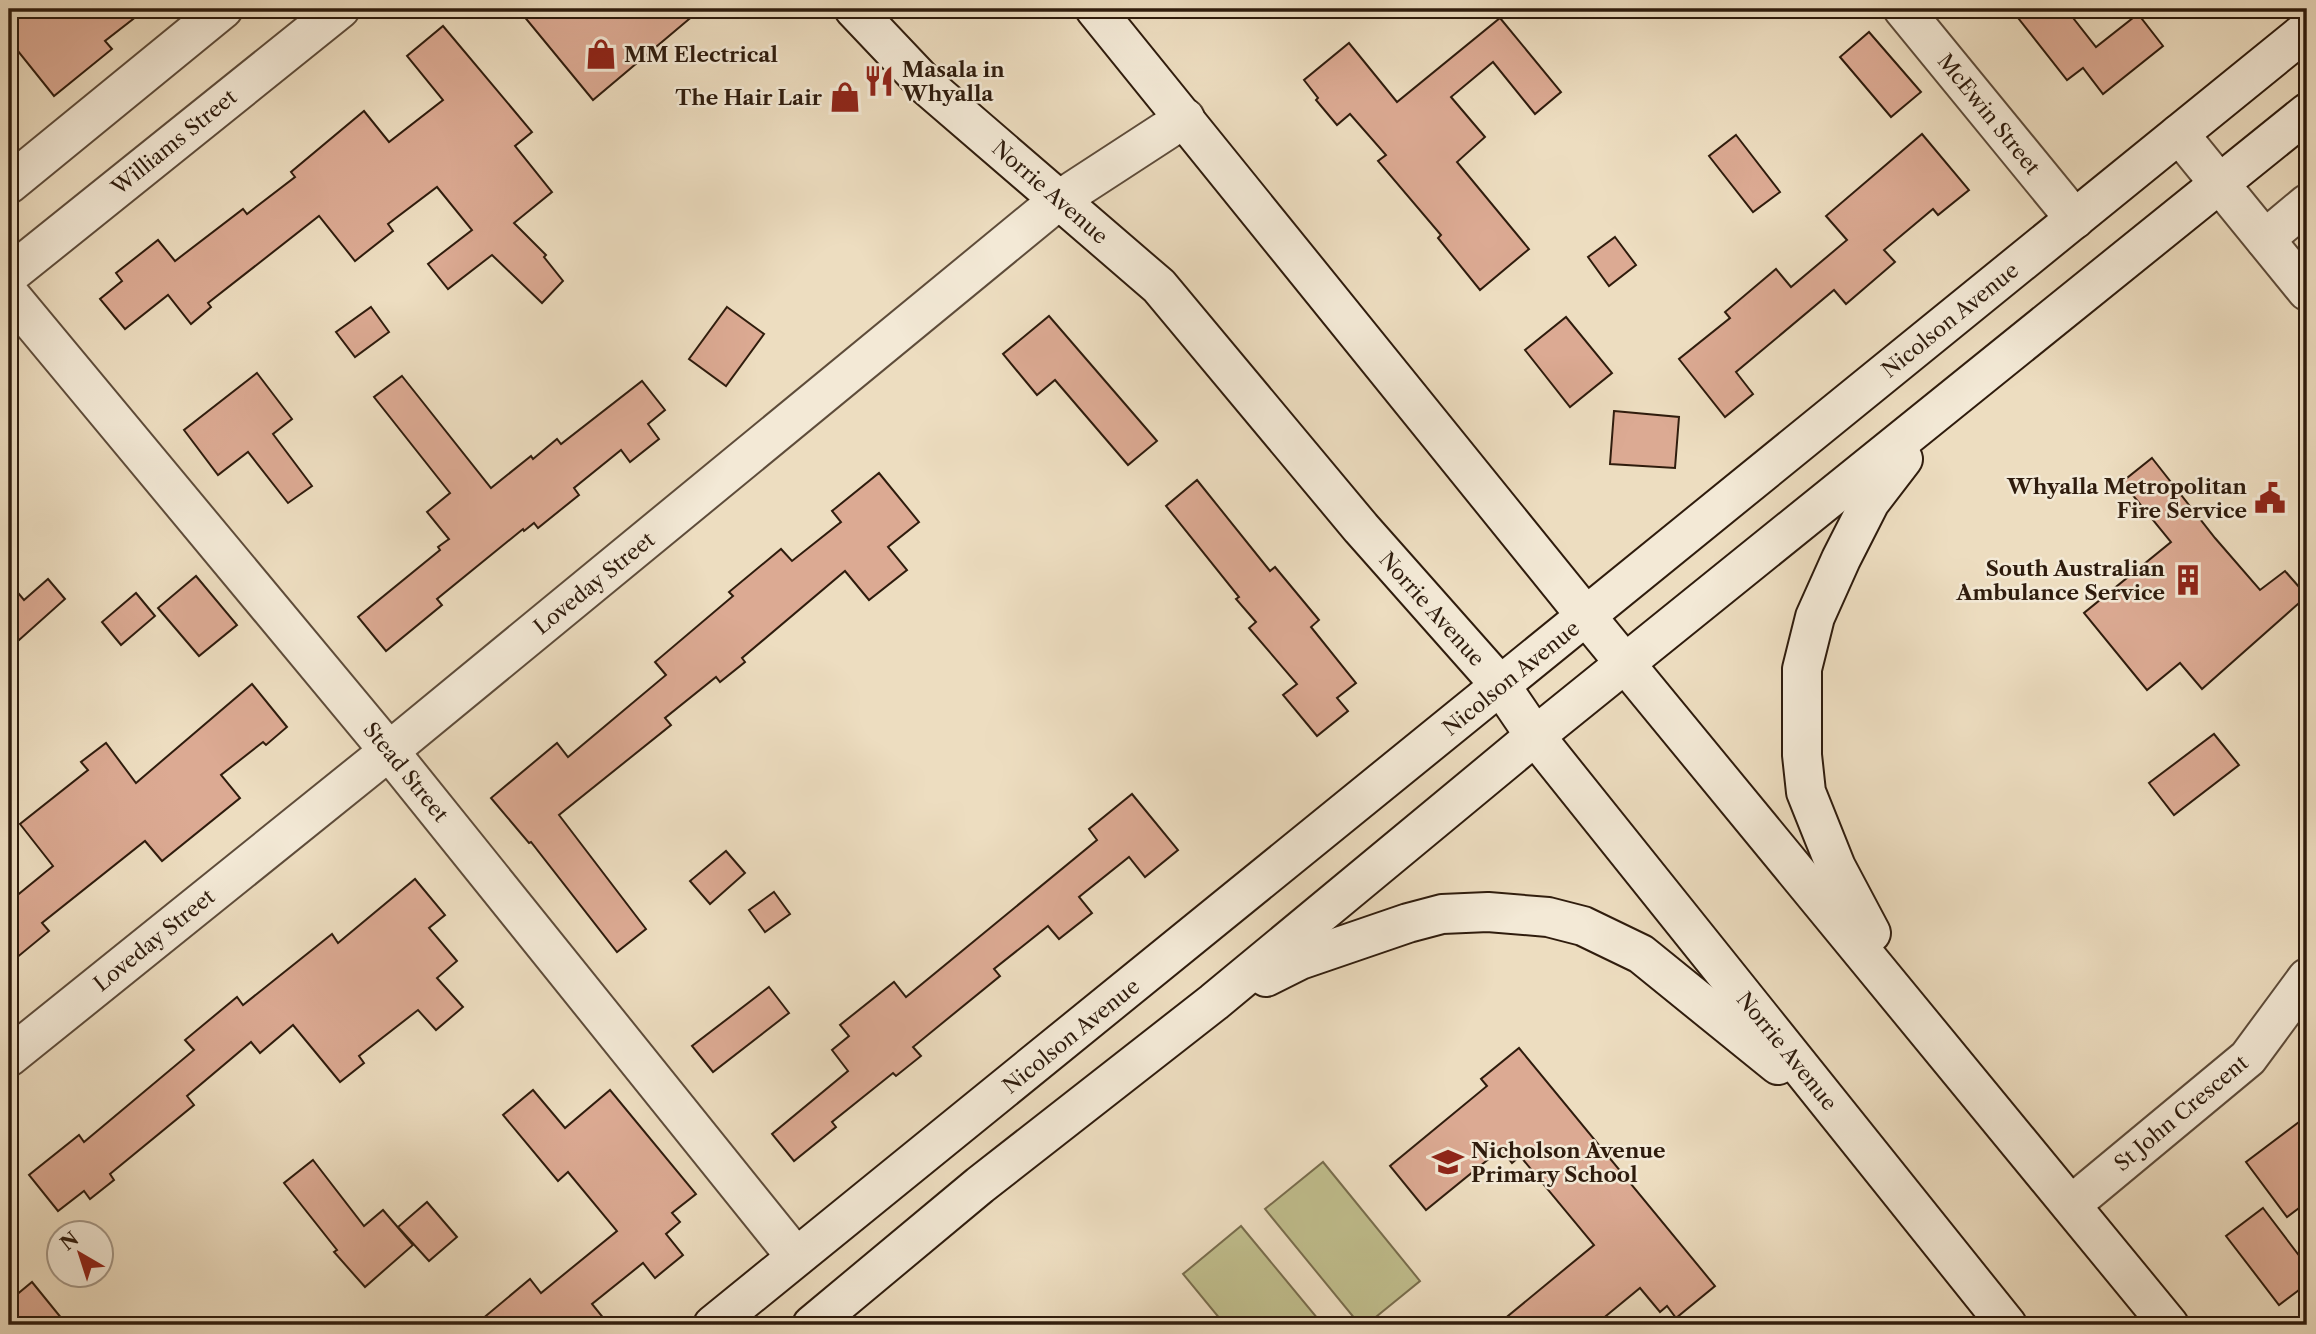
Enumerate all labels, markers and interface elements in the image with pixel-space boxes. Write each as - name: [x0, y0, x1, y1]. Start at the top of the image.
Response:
- shop icon: MM Electrical: [584, 37, 618, 71]
- place label: MM Electrical: [624, 42, 778, 67]
- street label: McEwin Street: [1933, 49, 2046, 180]
- place label: Masala in Whyalla: [901, 57, 1005, 106]
- restaurant icon: Masala in Whyalla: [862, 64, 896, 98]
- shop icon: The Hair Lair: [828, 80, 862, 114]
- street label: Williams Street: [106, 84, 242, 201]
- place label: The Hair Lair: [675, 85, 823, 110]
- street label: Norrie Avenue: [987, 135, 1113, 249]
- street label: Nicolson Avenue: [1877, 257, 2023, 383]
- place label: Whyalla Metropolitan Fire Service: [2006, 474, 2248, 523]
- public building icon: Whyalla Metropolitan Fire Service: [2253, 481, 2287, 515]
- street label: Loveday Street: [529, 526, 660, 639]
- street label: Norrie Avenue: [1374, 547, 1490, 671]
- place label: South Australian Ambulance Service: [1955, 556, 2166, 605]
- building icon: South Australian Ambulance Service: [2171, 563, 2205, 597]
- street label: Nicolson Avenue: [1438, 615, 1584, 741]
- street label: Stead Street: [358, 717, 454, 827]
- street label: Loveday Street: [89, 883, 220, 996]
- street label: Nicolson Avenue: [998, 973, 1144, 1099]
- street label: Norrie Avenue: [1732, 987, 1842, 1115]
- street label: St John Crescent: [2109, 1050, 2253, 1176]
- place label: Nicholson Avenue Primary School: [1471, 1138, 1666, 1187]
- school or university icon: Nicholson Avenue Primary School: [1431, 1145, 1465, 1179]
- north arrow: [46, 1218, 116, 1288]
- text: N: [56, 1227, 83, 1255]

